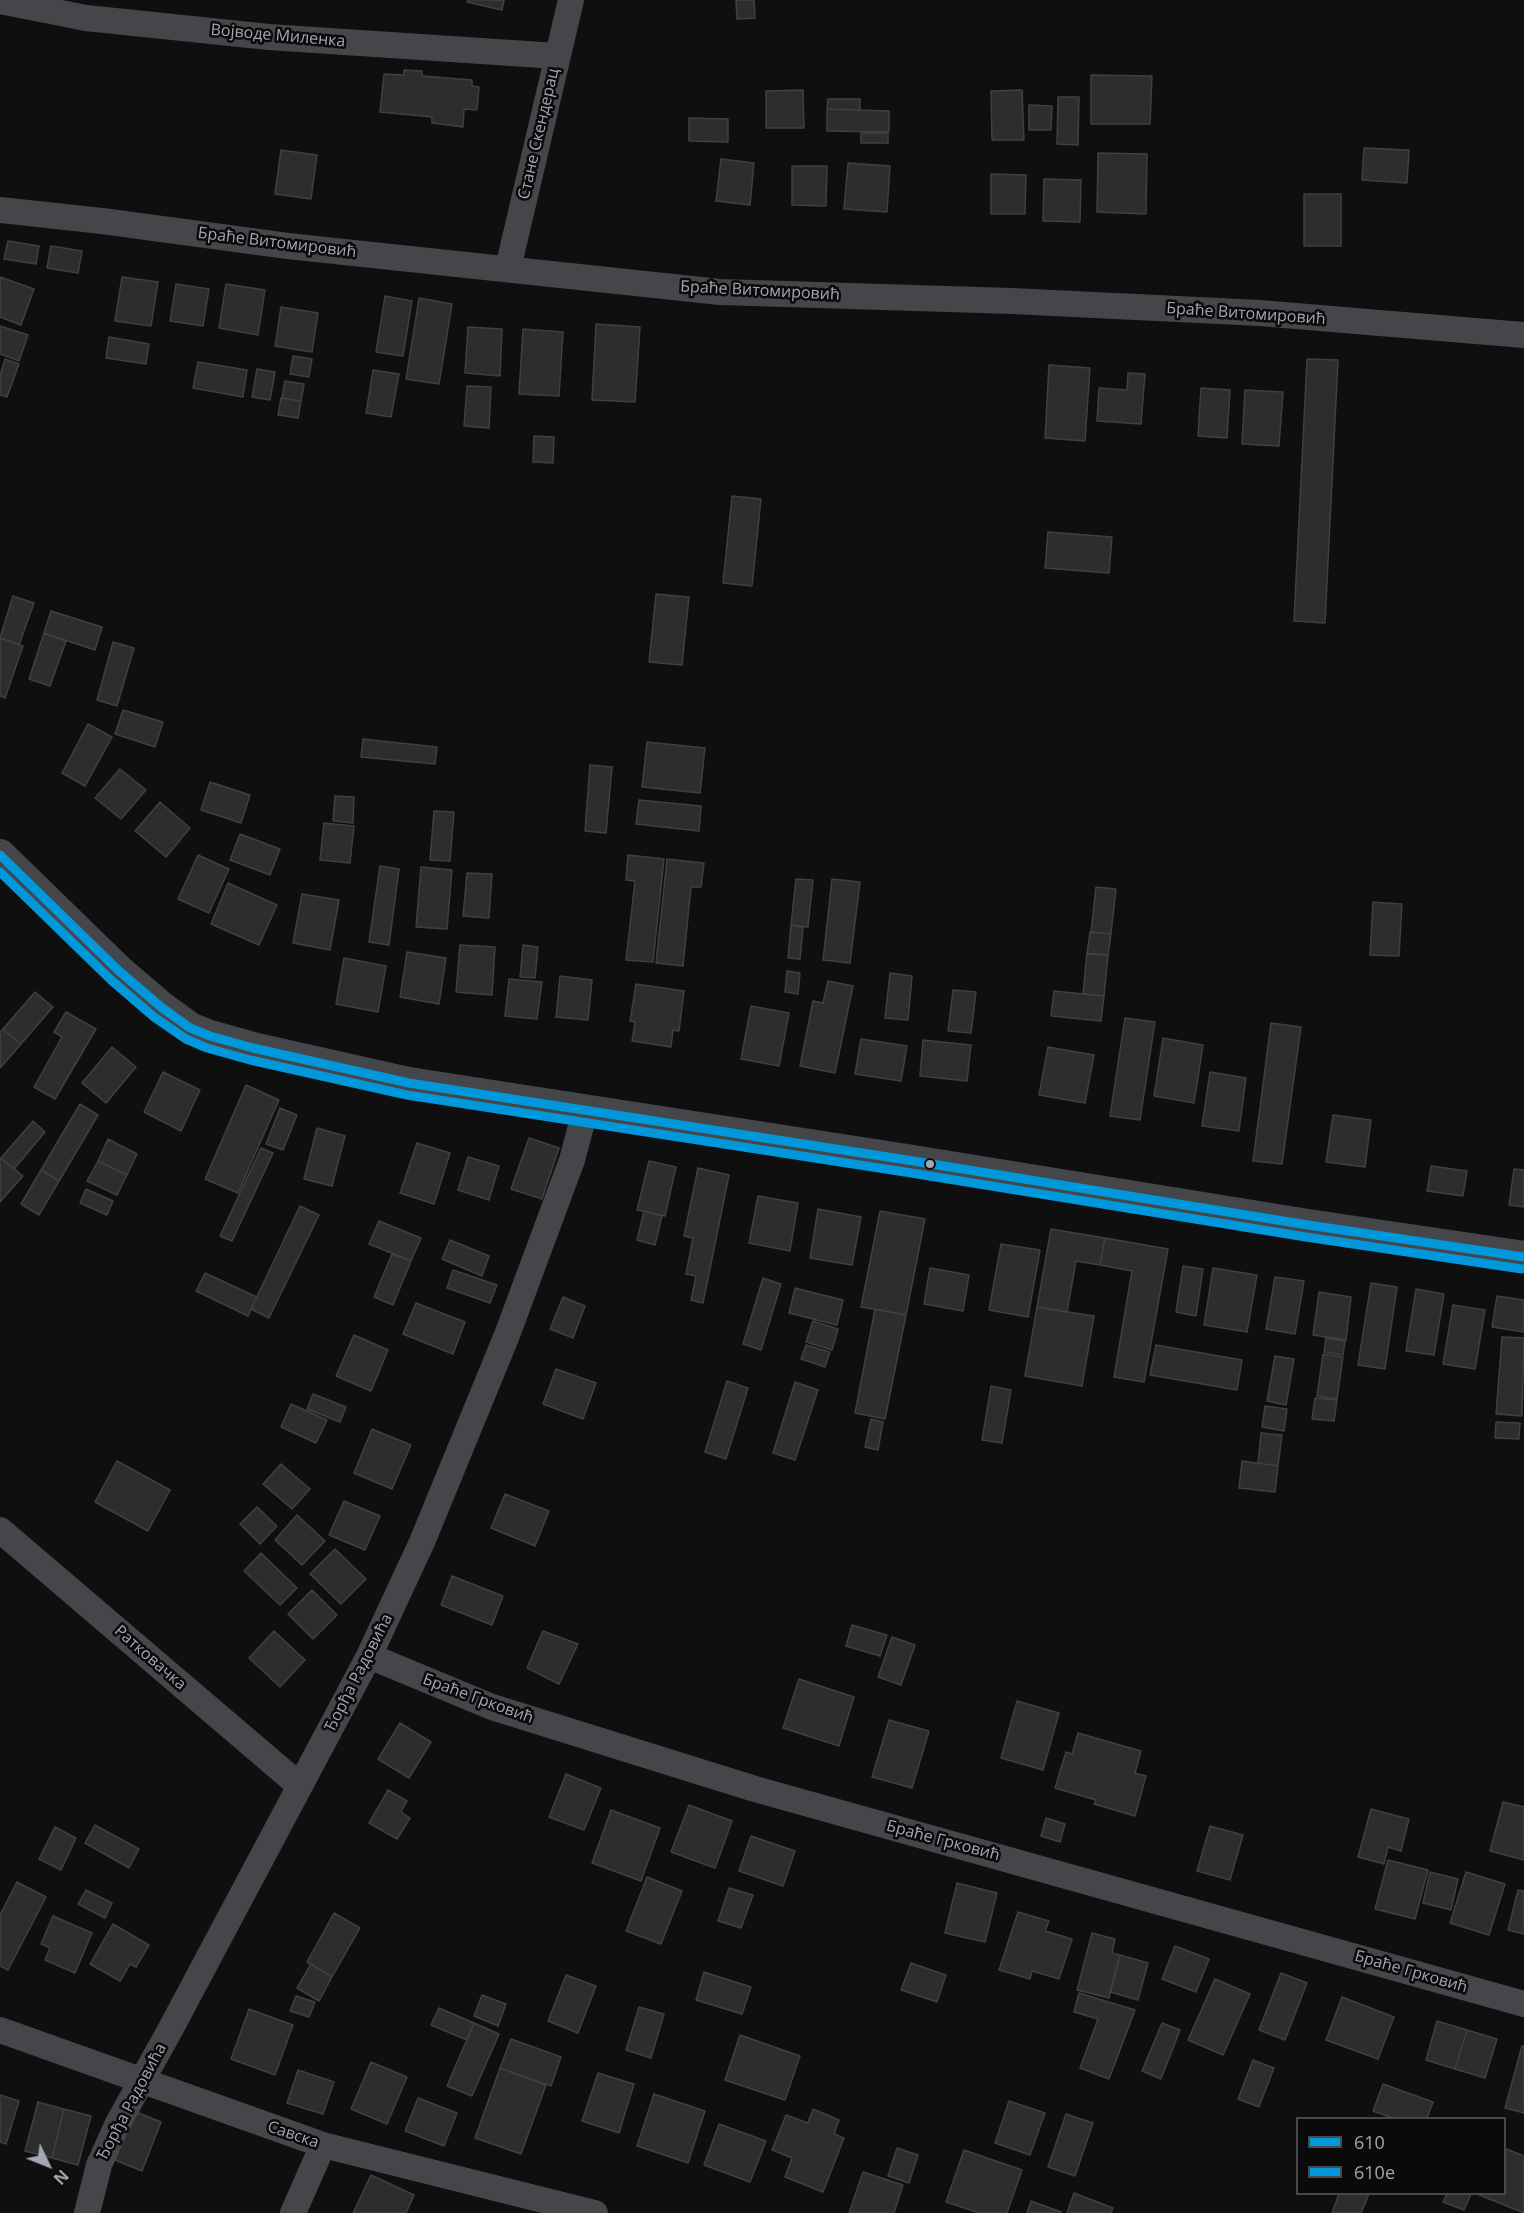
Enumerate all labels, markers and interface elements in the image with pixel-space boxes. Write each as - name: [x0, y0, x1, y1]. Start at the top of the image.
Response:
- street label: Војводе Миленка: [210, 21, 346, 51]
- street label: Стане Скендерац: [515, 67, 563, 201]
- street label: Браће Витомировић: [197, 224, 357, 262]
- street label: Браће Витомировић: [680, 277, 840, 305]
- street label: Браће Витомировић: [1166, 299, 1326, 329]
- unlabelled marker: [924, 1158, 936, 1170]
- street label: Ђорђа Радовића: [321, 1611, 397, 1735]
- street label: Ратковачка: [110, 1622, 190, 1694]
- street label: Браће Грковић: [420, 1670, 536, 1728]
- street label: Браће Грковић: [884, 1817, 1002, 1865]
- street label: Браће Грковић: [1352, 1947, 1470, 1997]
- street label: Ђорђа Радовића: [93, 2040, 171, 2164]
- street label: Савска: [265, 2117, 321, 2153]
- legend: [1296, 2117, 1506, 2195]
- text: 610: [1354, 2130, 1385, 2154]
- north arrow: [18, 2135, 78, 2195]
- text: 610e: [1354, 2160, 1395, 2184]
- text: N: [49, 2165, 74, 2190]

